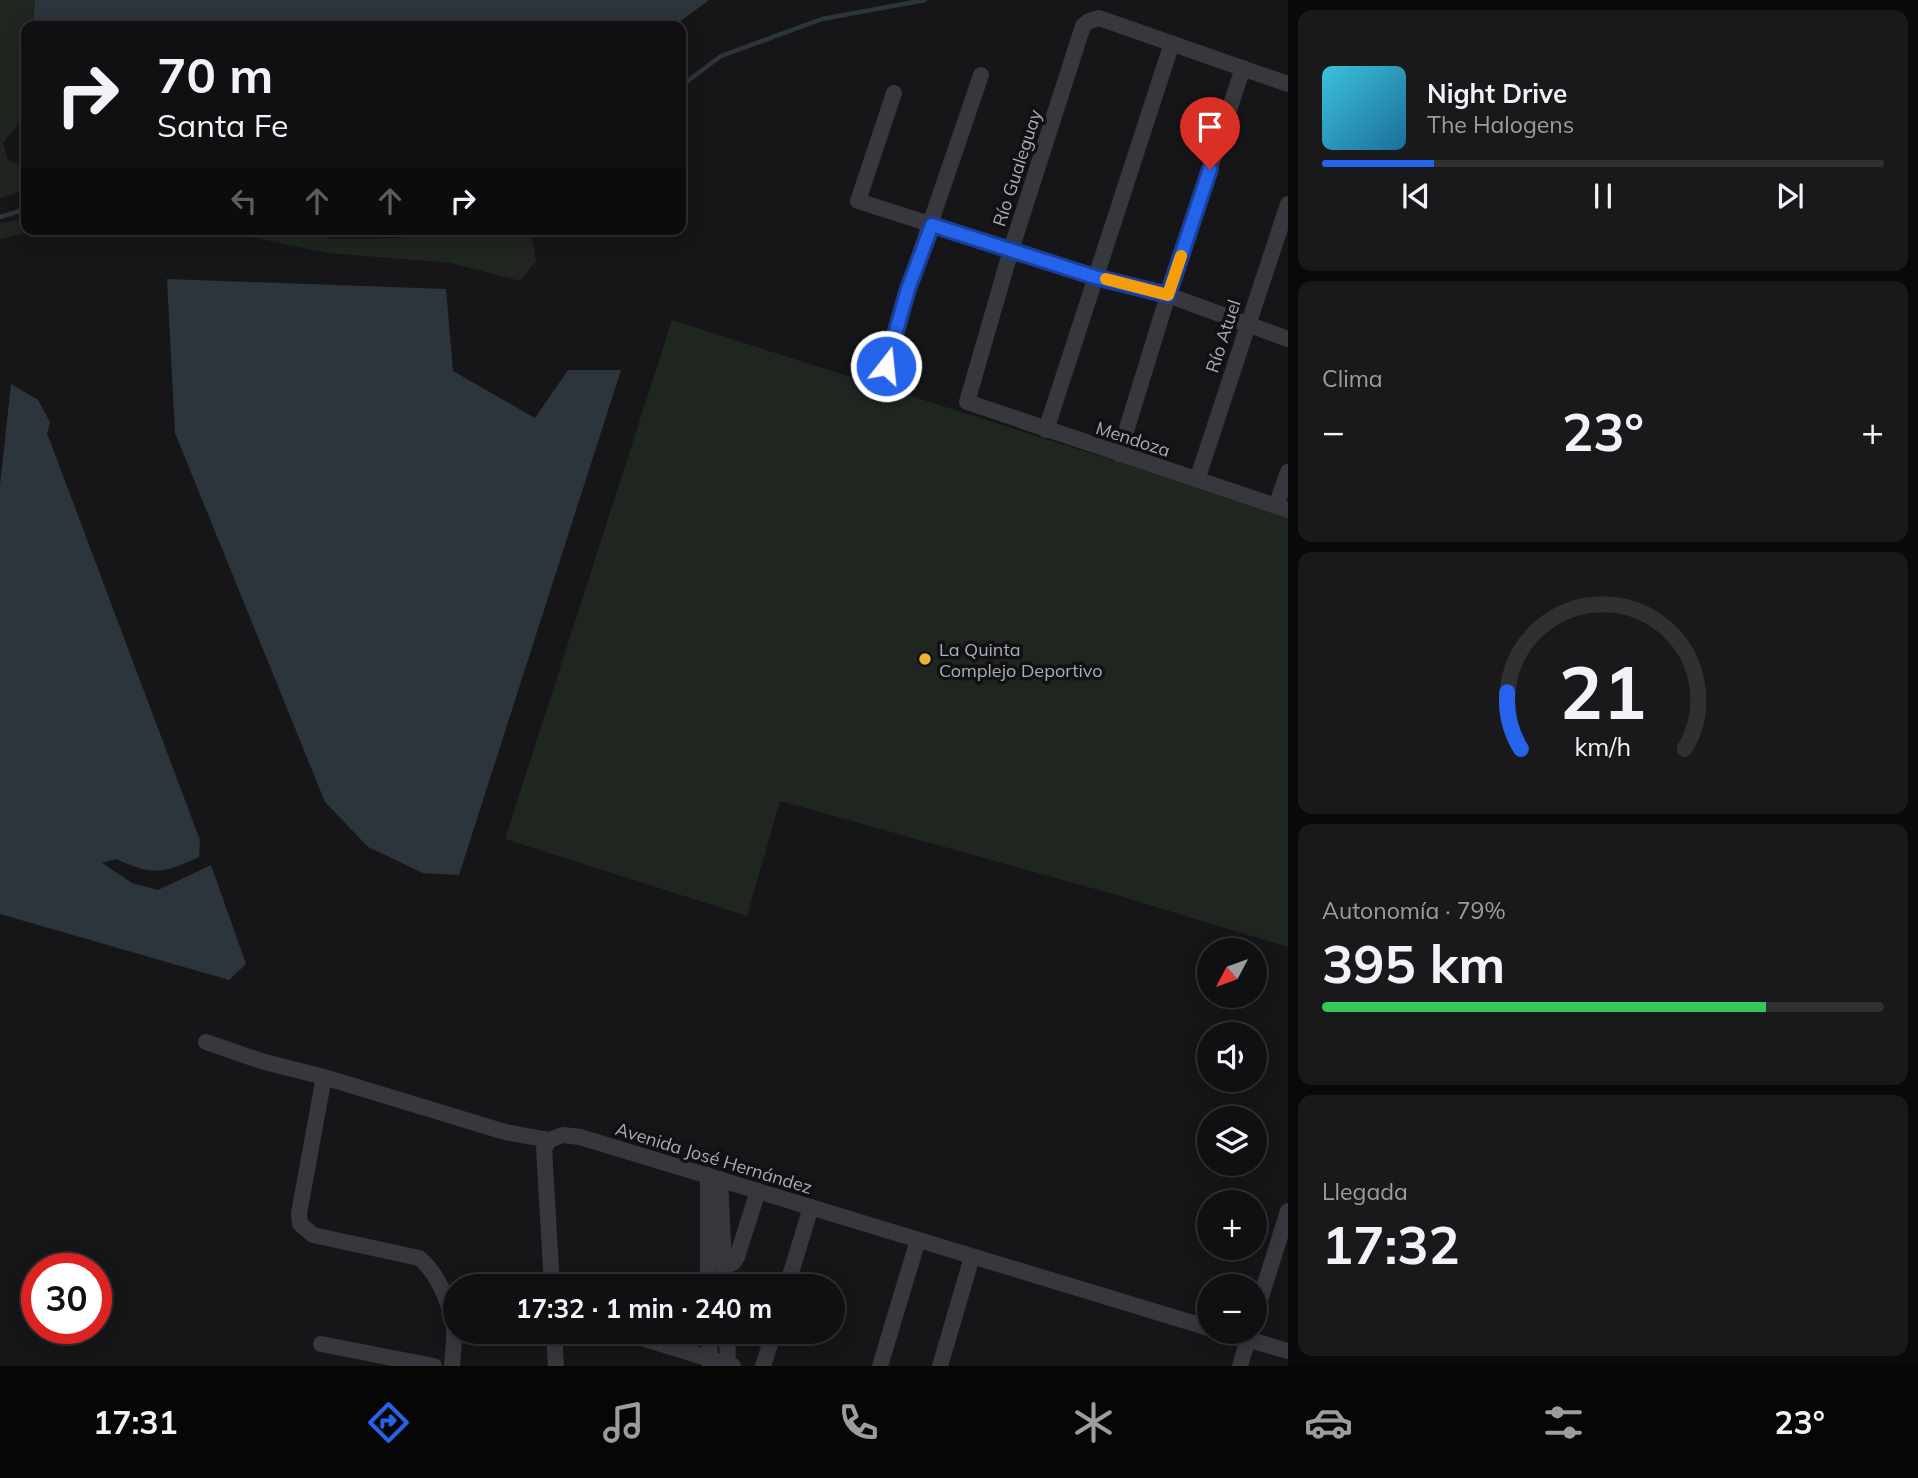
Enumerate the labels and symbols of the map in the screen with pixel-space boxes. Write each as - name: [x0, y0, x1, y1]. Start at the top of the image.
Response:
- pin: [1180, 97, 1240, 169]
- street label: Río Gualeguay: [987, 106, 1047, 229]
- street label: Río Atuel: [1200, 297, 1246, 375]
- position arrow: [849, 329, 923, 403]
- street label: Mendoza: [1093, 416, 1173, 462]
- place label: La Quinta Complejo Deportivo: [939, 638, 1103, 682]
- marker: La Quinta Complejo Deportivo: [917, 651, 933, 667]
- north arrow: [1197, 938, 1267, 1008]
- street label: Avenida José Hernández: [613, 1117, 815, 1199]
- speed limit sign: 30: [21, 1253, 112, 1344]

